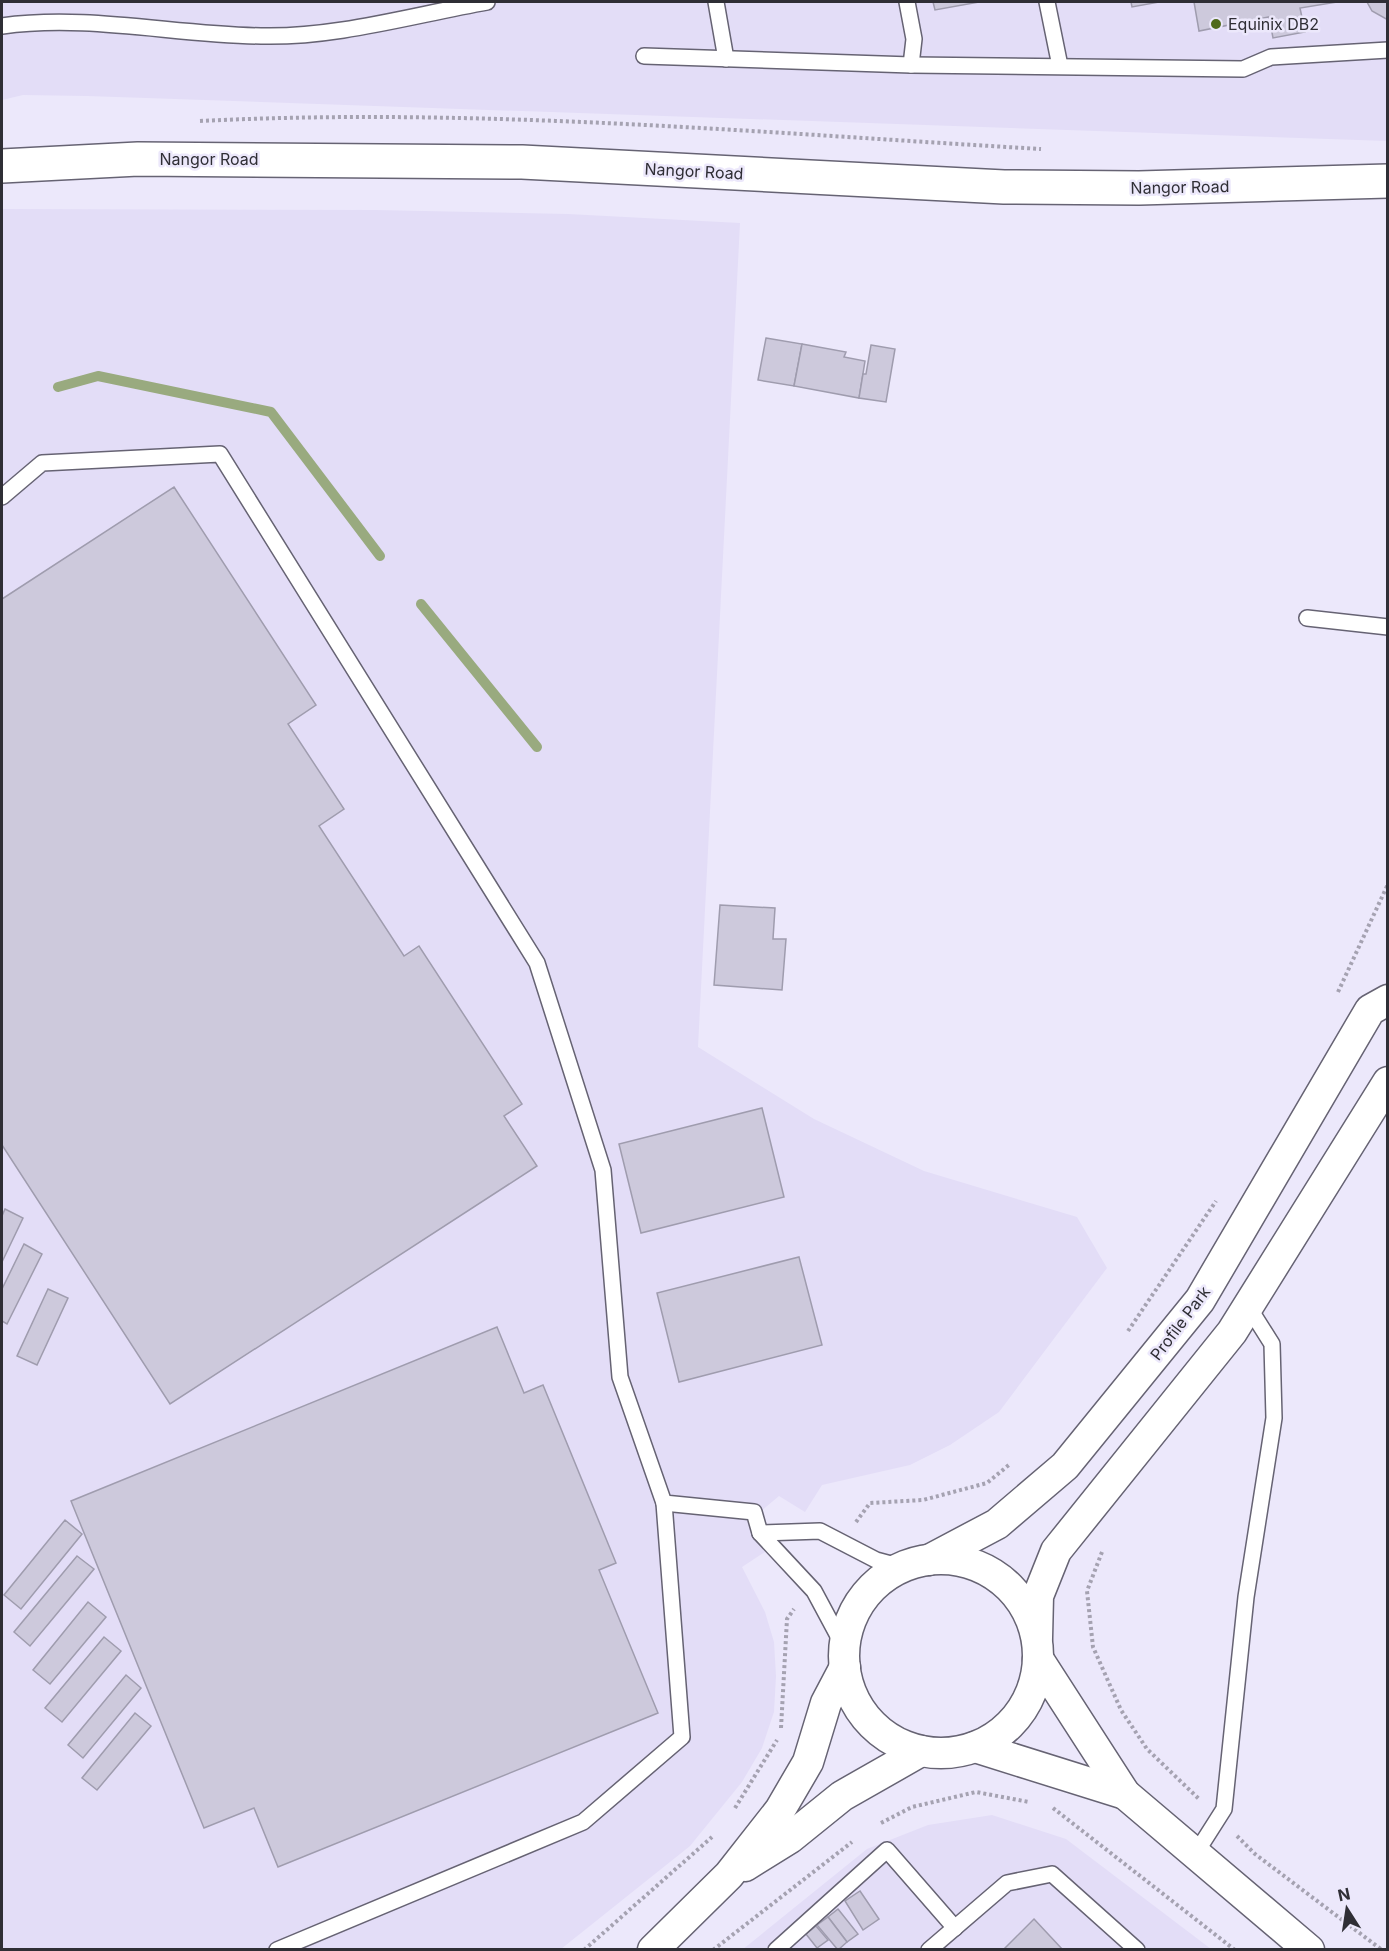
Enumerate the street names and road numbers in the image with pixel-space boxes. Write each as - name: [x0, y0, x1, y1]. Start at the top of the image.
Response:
- street label: Nangor Road: [159, 149, 259, 169]
- street label: Nangor Road: [644, 158, 744, 184]
- street label: Nangor Road: [1130, 176, 1230, 198]
- street label: Profile Park: [1146, 1282, 1214, 1364]

